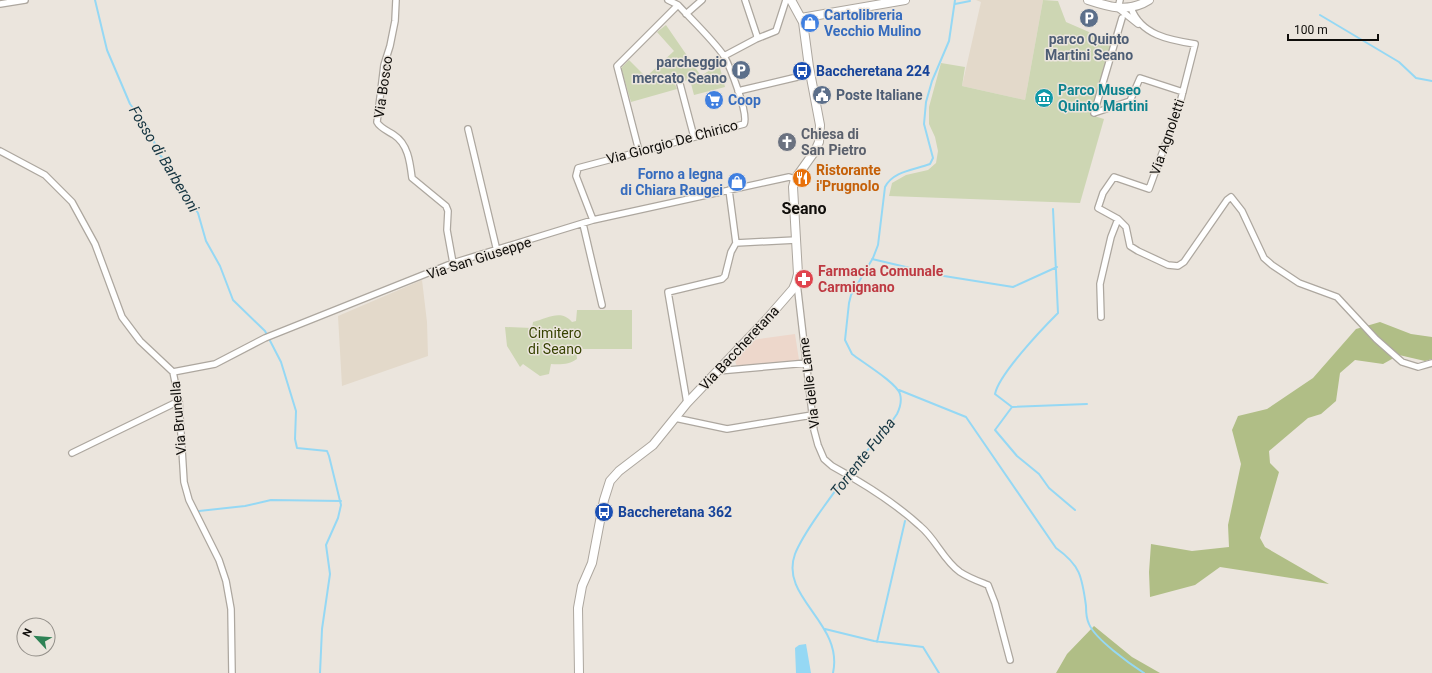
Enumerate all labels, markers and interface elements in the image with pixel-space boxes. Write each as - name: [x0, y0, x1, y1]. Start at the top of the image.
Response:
- place label: Cartolibreria Vecchio Mulino: [824, 7, 921, 39]
- parking icon: parco Quinto Martini Seano: [1078, 7, 1100, 29]
- shop icon: Cartolibreria Vecchio Mulino: [799, 12, 821, 34]
- scale bar: [1288, 16, 1378, 42]
- text: 100 m: [1294, 23, 1328, 37]
- place label: parco Quinto Martini Seano: [1045, 31, 1133, 63]
- place label: parcheggio mercato Seano: [632, 54, 727, 86]
- street label: Via Bosco: [371, 55, 395, 119]
- parking icon: parcheggio mercato Seano: [730, 59, 752, 81]
- bus stop icon: Baccheretana 224: [791, 60, 813, 82]
- place label: Baccheretana 224: [816, 63, 930, 79]
- place label: Parco Museo Quinto Martini: [1058, 82, 1148, 114]
- public building icon: Poste Italiane: [811, 84, 833, 106]
- place label: Poste Italiane: [836, 87, 923, 103]
- museum icon: Parco Museo Quinto Martini: [1033, 87, 1055, 109]
- supermarket icon: Coop: [703, 89, 725, 111]
- place label: Coop: [728, 92, 761, 108]
- street label: Via Agnoletti: [1146, 97, 1188, 177]
- water label: Fosso di Barberoni: [125, 102, 203, 216]
- street label: Via Giorgio De Chirico: [605, 117, 739, 167]
- place label: Chiesa di San Pietro: [801, 126, 866, 158]
- church icon: Chiesa di San Pietro: [776, 131, 798, 153]
- place label: Ristorante i'Prugnolo: [816, 162, 881, 194]
- place label: Forno a legna di Chiara Raugei: [620, 166, 724, 198]
- restaurant icon: Ristorante i'Prugnolo: [791, 167, 813, 189]
- shop icon: Forno a legna di Chiara Raugei: [726, 171, 748, 193]
- district label: Seano: [781, 199, 827, 218]
- street label: Via San Giuseppe: [425, 234, 533, 282]
- place label: Farmacia Comunale Carmignano: [818, 263, 944, 295]
- pharmacy icon: Farmacia Comunale Carmignano: [793, 268, 815, 290]
- street label: Via Baccheretana: [696, 303, 782, 393]
- park label: Cimitero di Seano: [528, 325, 582, 357]
- street label: Via delle Lame: [795, 337, 823, 429]
- street label: Via Brunella: [167, 380, 189, 456]
- water label: Torrente Furba: [827, 414, 899, 500]
- bus stop icon: Baccheretana 362: [593, 501, 615, 523]
- place label: Baccheretana 362: [618, 504, 732, 520]
- north arrow: [16, 617, 56, 657]
- text: N: [20, 626, 35, 639]

